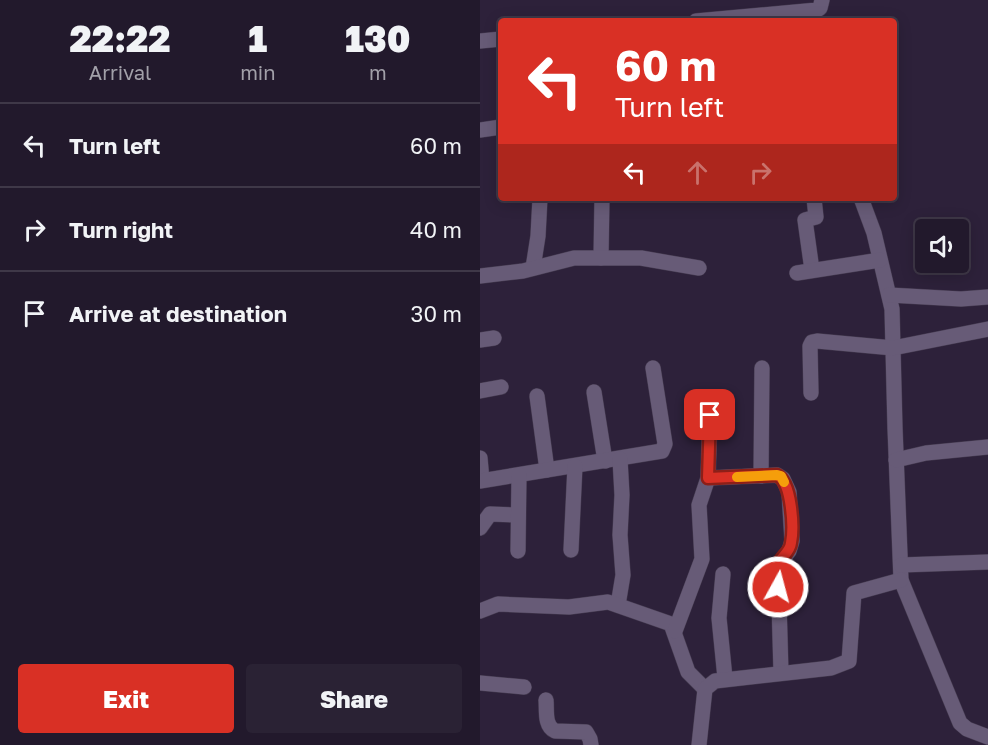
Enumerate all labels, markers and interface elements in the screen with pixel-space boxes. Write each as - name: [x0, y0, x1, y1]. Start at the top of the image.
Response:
- text: 22:22: [70, 17, 171, 60]
- text: 1: [248, 17, 267, 60]
- text: 130: [345, 17, 411, 60]
- text: 60 m: [615, 40, 716, 90]
- icon: left: [516, 42, 594, 120]
- text: Arrival: [89, 60, 151, 84]
- text: min: [240, 60, 276, 84]
- text: m: [369, 60, 387, 84]
- text: Turn left: [615, 91, 724, 123]
- icon: left: [18, 129, 51, 162]
- text: Turn left: [69, 132, 160, 159]
- text: 60 m: [410, 132, 462, 159]
- icon: left: [618, 156, 651, 189]
- icon: ahead: [681, 156, 714, 189]
- icon: right: [744, 156, 777, 189]
- icon: right: [18, 213, 51, 246]
- text: Turn right: [69, 216, 173, 243]
- text: 40 m: [410, 216, 462, 243]
- map controls: [915, 219, 969, 273]
- button: sound: [915, 219, 969, 273]
- icon: arrive: [18, 297, 51, 330]
- text: Arrive at destination: [69, 300, 287, 327]
- text: 30 m: [411, 300, 462, 327]
- pin: [684, 389, 735, 440]
- icon: arrive: [693, 398, 726, 431]
- position arrow: [746, 555, 810, 619]
- button: Exit: [18, 664, 234, 733]
- button: Share: [246, 664, 462, 733]

